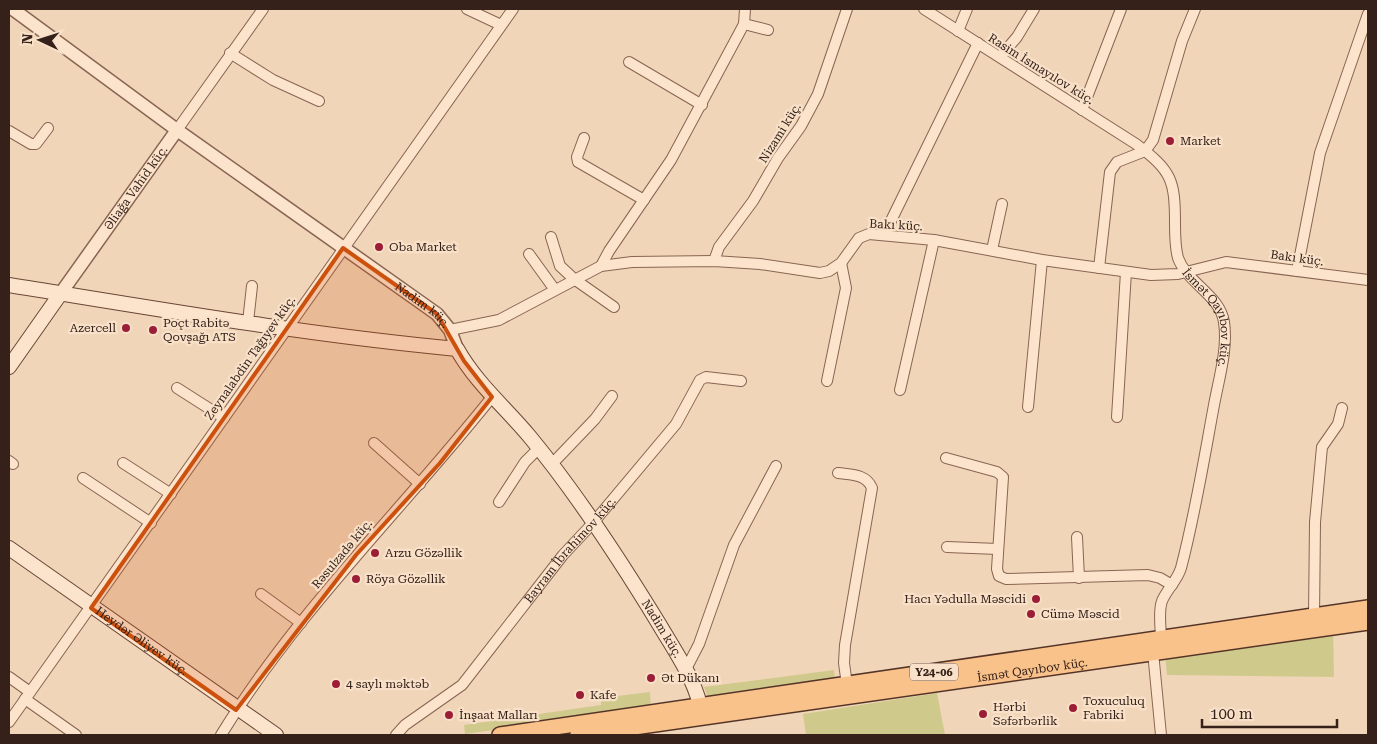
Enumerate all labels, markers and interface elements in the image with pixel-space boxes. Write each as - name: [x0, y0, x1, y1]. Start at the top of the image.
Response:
- north arrow: [15, 15, 65, 65]
- street label: Rasim İsmayılov küç.: [986, 31, 1096, 107]
- text: N: [19, 33, 35, 45]
- street label: Nizami küç.: [756, 100, 804, 166]
- place label: Market: [1180, 134, 1222, 148]
- marker: Market: [1164, 135, 1176, 147]
- street label: Əliağa Vahid küç.: [101, 143, 171, 233]
- street label: Bakı küç.: [869, 217, 923, 233]
- place label: Oba Market: [389, 240, 457, 254]
- marker: Oba Market: [373, 241, 385, 253]
- street label: Bakı küç.: [1269, 247, 1325, 269]
- street label: İsmət Qayıbov küç.: [1179, 266, 1232, 369]
- street label: Nadim küç.: [392, 279, 453, 331]
- street label: Zeynalabdin Tağıyev küç.: [202, 293, 298, 423]
- place label: Poçt Rabitə Qovşağı ATS: [163, 316, 236, 344]
- place label: Azercell: [70, 321, 116, 335]
- marker: Azercell: [120, 322, 132, 334]
- marker: Poçt Rabitə Qovşağı ATS: [147, 324, 159, 336]
- street label: Bayram İbrahimov küç.: [521, 494, 619, 606]
- street label: Rəsulzadə küç.: [309, 517, 375, 591]
- place label: Arzu Gözəllik: [385, 546, 463, 560]
- marker: Arzu Gözəllik: [369, 547, 381, 559]
- place label: Röya Gözəllik: [366, 572, 446, 586]
- marker: Röya Gözəllik: [350, 573, 362, 585]
- place label: Hacı Yədulla Məscidi: [904, 592, 1026, 606]
- marker: Hacı Yədulla Məscidi: [1030, 593, 1042, 605]
- street label: Nadim küç.: [639, 597, 685, 660]
- street label: Heydər Əliyev küç.: [93, 604, 191, 678]
- place label: Cümə Məscid: [1041, 607, 1120, 621]
- marker: Cümə Məscid: [1025, 608, 1037, 620]
- street label: İsmət Qayıbov küç.: [976, 655, 1089, 685]
- road number: Y24-06: [910, 664, 958, 680]
- place label: Ət Dükanı: [661, 671, 719, 685]
- marker: Ət Dükanı: [645, 672, 657, 684]
- place label: 4 saylı məktəb: [346, 677, 429, 691]
- marker: 4 saylı məktəb: [330, 678, 342, 690]
- place label: Kafe: [590, 688, 617, 702]
- marker: Kafe: [574, 689, 586, 701]
- place label: Toxuculuq Fabriki: [1083, 694, 1145, 722]
- scale bar: [1202, 696, 1337, 728]
- place label: Hərbi Səfərbərlik: [993, 700, 1058, 728]
- marker: Toxuculuq Fabriki: [1067, 702, 1079, 714]
- text: 100 m: [1210, 705, 1253, 723]
- place label: İnşaat Malları: [459, 708, 538, 722]
- marker: Hərbi Səfərbərlik: [977, 708, 989, 720]
- marker: İnşaat Malları: [443, 709, 455, 721]

